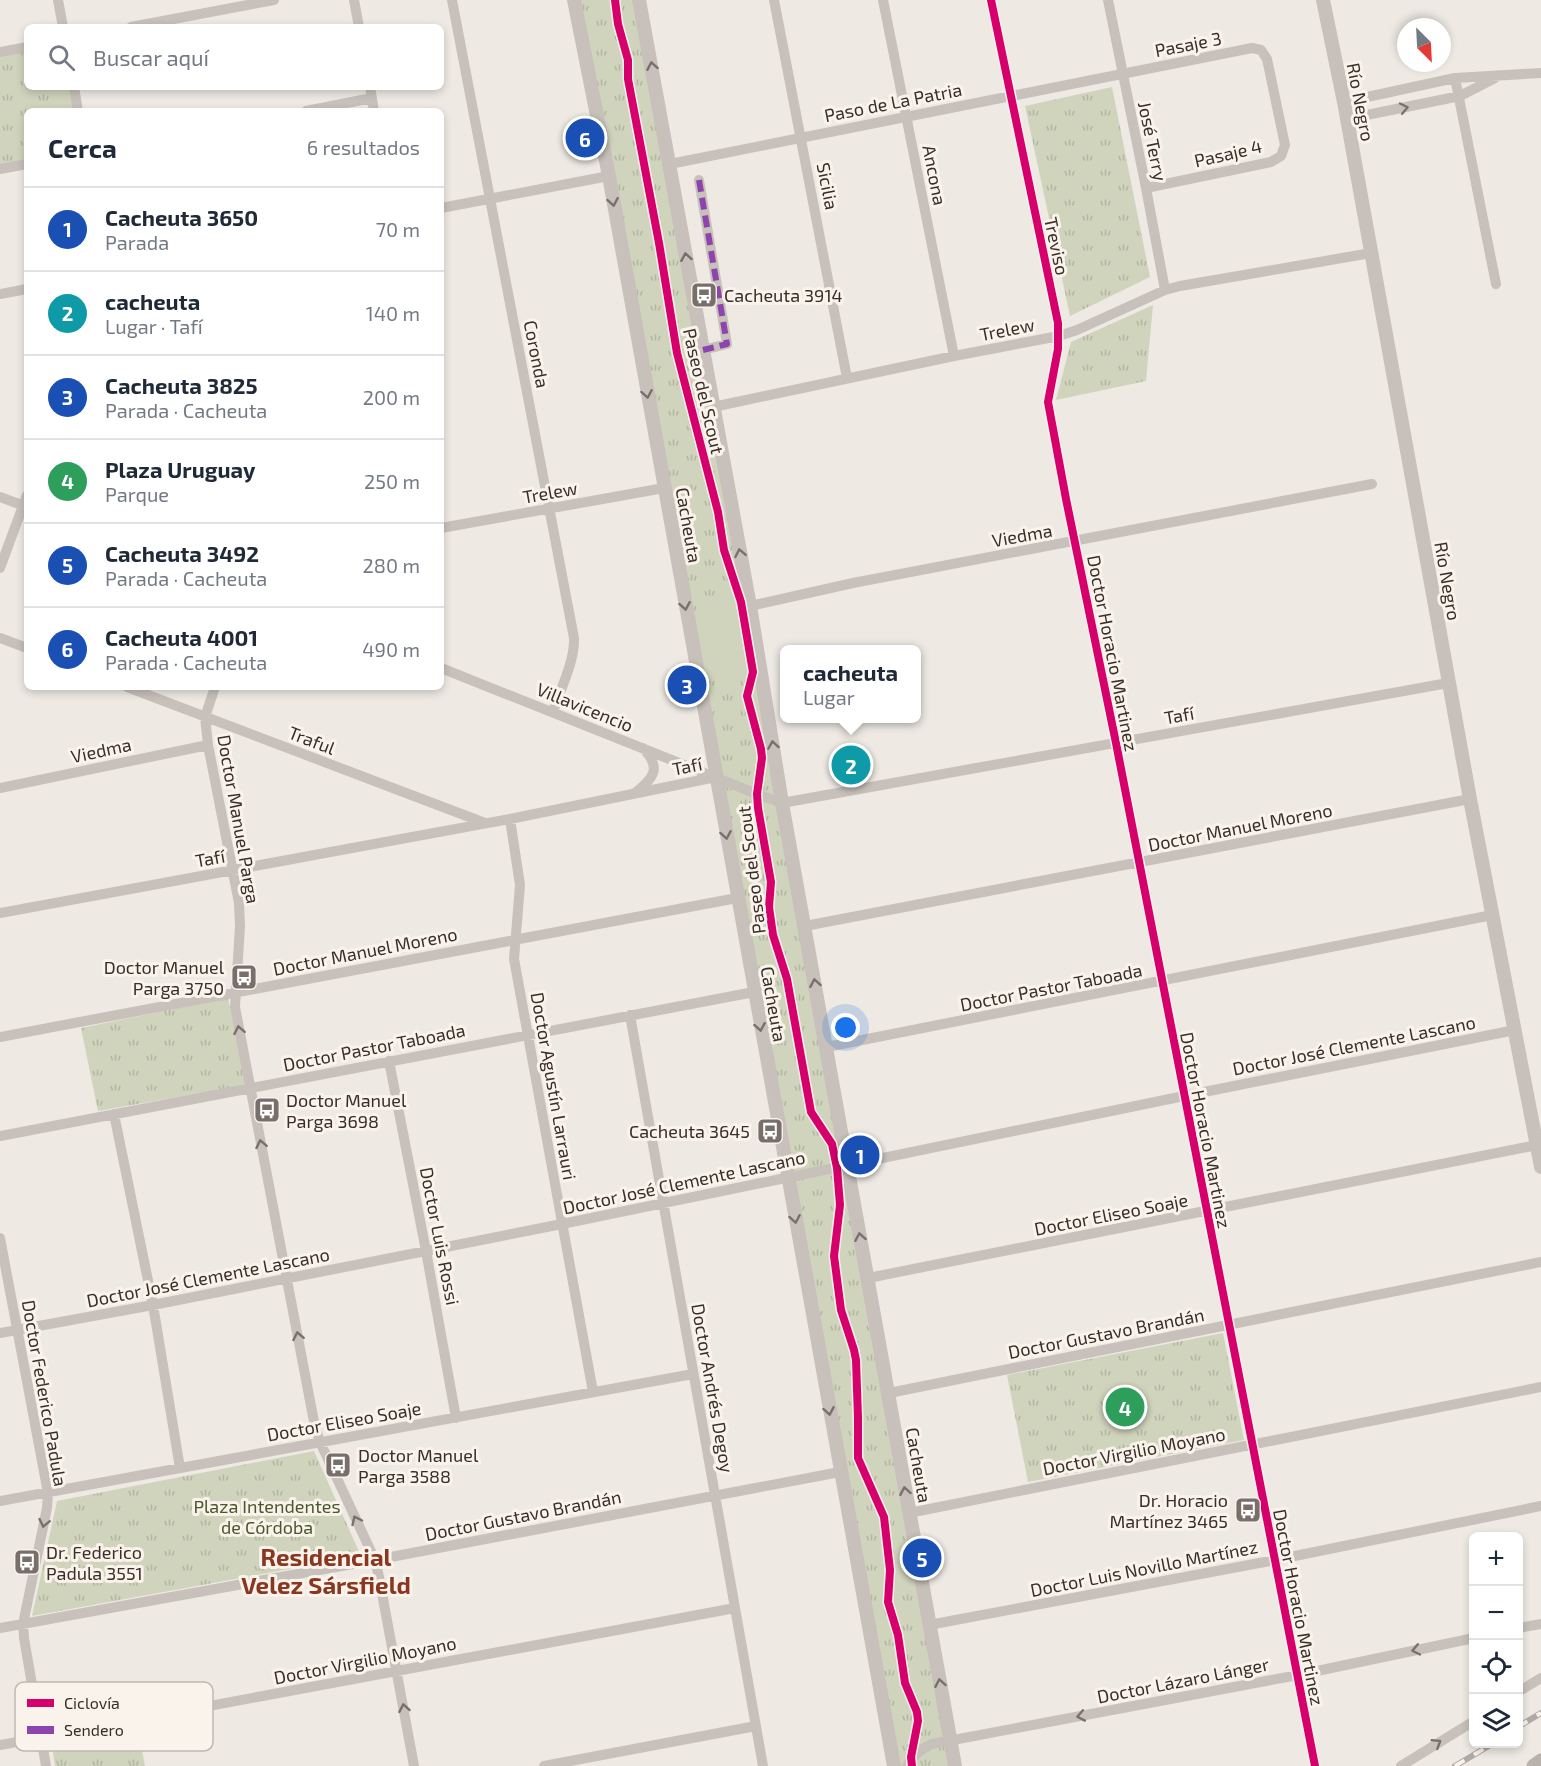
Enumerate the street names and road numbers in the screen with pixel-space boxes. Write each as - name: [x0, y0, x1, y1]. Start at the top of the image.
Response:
- street label: Pasaje 3: [1153, 27, 1223, 61]
- street label: Río Negro: [1343, 61, 1379, 143]
- street label: Paso de La Patria: [822, 78, 964, 126]
- street label: José Terry: [1134, 99, 1172, 183]
- street label: Pasaje 4: [1192, 135, 1264, 171]
- street label: Ancona: [918, 143, 952, 207]
- street label: Sicilia: [813, 161, 843, 211]
- street label: Treviso: [1040, 215, 1074, 277]
- street label: Trelew: [978, 313, 1036, 345]
- street label: Coronda: [520, 318, 554, 390]
- street label: Paseo del Scout: [679, 326, 729, 456]
- street label: Trelew: [521, 476, 579, 508]
- street label: Cacheuta: [672, 486, 706, 564]
- street label: Viedma: [990, 519, 1054, 551]
- street label: Río Negro: [1430, 540, 1466, 622]
- street label: Doctor Horacio Martinez: [1083, 553, 1143, 753]
- street label: Villavicencio: [533, 678, 637, 736]
- street label: Tafí: [1162, 701, 1196, 728]
- street label: Traful: [285, 721, 339, 759]
- street label: Viedma: [69, 733, 133, 767]
- street label: Doctor Manuel Parga: [213, 733, 265, 905]
- street label: Tafí: [670, 752, 704, 780]
- street label: Doctor Manuel Moreno: [1146, 798, 1334, 856]
- street label: Paseo del Scout: [732, 805, 770, 935]
- street label: Tafí: [193, 844, 227, 871]
- street label: Doctor Manuel Moreno: [271, 922, 459, 980]
- street label: Doctor Pastor Taboada: [958, 959, 1144, 1015]
- street label: Cacheuta: [757, 965, 791, 1043]
- street label: Doctor Agustín Larrauri: [527, 990, 581, 1182]
- street label: Doctor José Clemente Lascano: [1231, 1011, 1477, 1079]
- street label: Doctor Pastor Taboada: [281, 1019, 467, 1075]
- street label: Doctor Horacio Martinez: [1176, 1030, 1236, 1230]
- street label: Doctor José Clemente Lascano: [561, 1146, 807, 1218]
- street label: Doctor Luis Rossi: [416, 1165, 464, 1307]
- street label: Doctor Eliseo Soaje: [1032, 1188, 1190, 1240]
- street label: Doctor José Clemente Lascano: [85, 1243, 331, 1311]
- street label: Doctor Federico Padula: [18, 1298, 72, 1488]
- street label: Doctor Andrés Degoy: [687, 1302, 739, 1475]
- street label: Doctor Gustavo Brandán: [1006, 1303, 1206, 1363]
- street label: Doctor Eliseo Soaje: [265, 1397, 423, 1445]
- street label: Doctor Virgilio Moyano: [1041, 1423, 1227, 1479]
- street label: Cacheuta: [902, 1426, 936, 1504]
- street label: Doctor Gustavo Brandán: [423, 1485, 623, 1545]
- street label: Doctor Horacio Martinez: [1269, 1507, 1329, 1707]
- street label: Doctor Luis Novillo Martínez: [1028, 1535, 1260, 1601]
- street label: Doctor Virgilio Moyano: [272, 1632, 458, 1688]
- street label: Doctor Lázaro Lánger: [1095, 1653, 1271, 1707]

